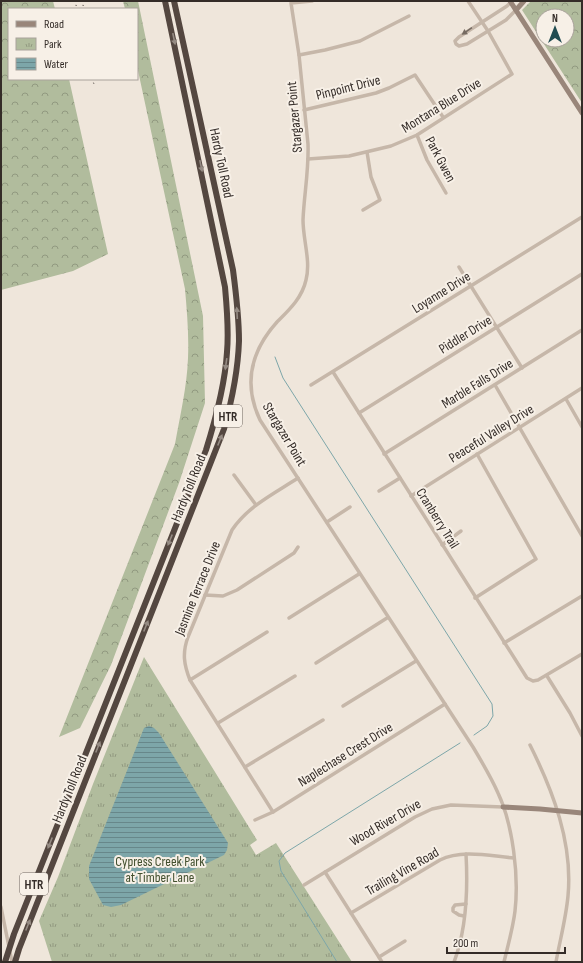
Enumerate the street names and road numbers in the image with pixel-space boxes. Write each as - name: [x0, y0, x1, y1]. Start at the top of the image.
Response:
- street label: Pinpoint Drive: [314, 71, 382, 104]
- street label: Montana Blue Drive: [398, 74, 484, 137]
- street label: Stargazer Point: [283, 81, 306, 153]
- street label: Hardy Toll Road: [206, 127, 237, 200]
- street label: Park Gwen: [422, 134, 460, 185]
- street label: Loyanne Drive: [409, 268, 474, 317]
- street label: Piddler Drive: [436, 312, 495, 357]
- street label: Marble Falls Drive: [438, 355, 516, 412]
- street label: Stargazer Point: [259, 399, 310, 469]
- street label: Peaceful Valley Drive: [446, 401, 537, 466]
- road number: HTR: [214, 405, 242, 427]
- street label: Hardy Toll Road: [167, 452, 210, 524]
- street label: Cranberry Trail: [412, 485, 463, 552]
- street label: Jasmine Terrace Drive: [170, 539, 224, 639]
- street label: Naplechase Crest Drive: [295, 718, 396, 790]
- street label: Hardy Toll Road: [48, 753, 91, 825]
- street label: Wood River Drive: [347, 795, 424, 850]
- street label: Trailing Vine Road: [363, 844, 442, 899]
- road number: HTR: [20, 873, 48, 895]

